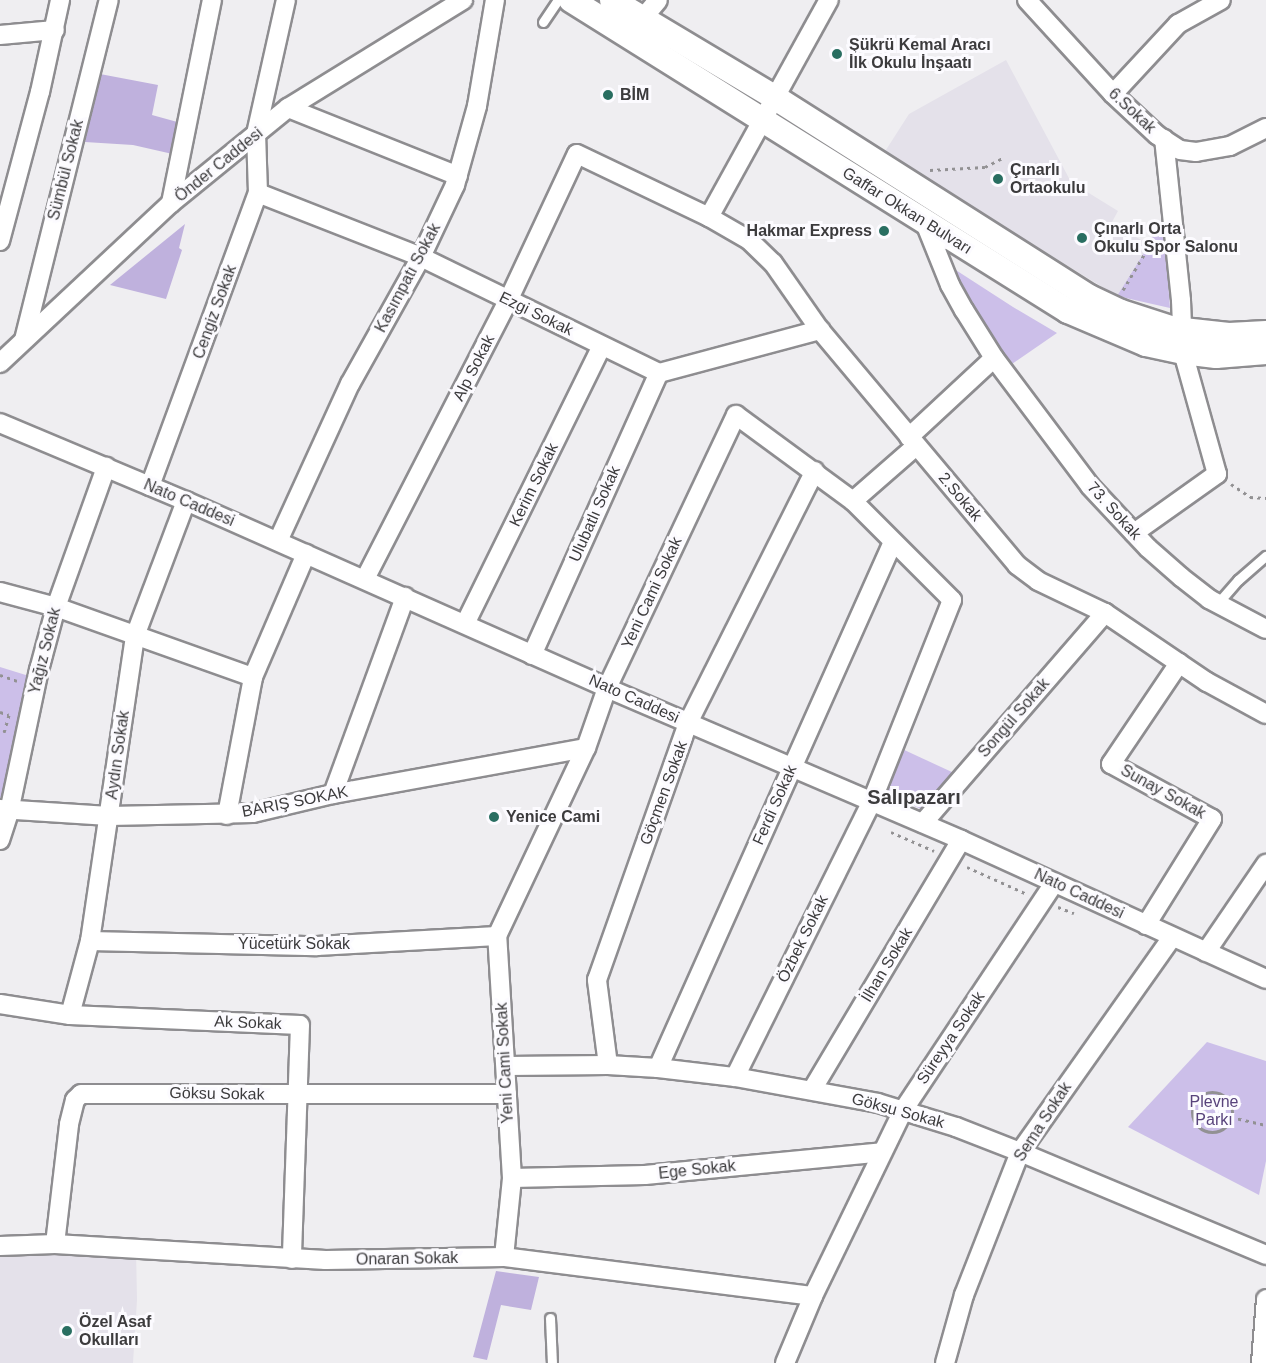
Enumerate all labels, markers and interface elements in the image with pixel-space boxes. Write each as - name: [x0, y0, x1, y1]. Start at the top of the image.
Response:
- place label: Şükrü Kemal Aracı İlk Okulu İnşaatı: [849, 35, 991, 73]
- marker: Şükrü Kemal Aracı İlk Okulu İnşaatı: [830, 47, 844, 61]
- street label: 6.Sokak: [1104, 84, 1160, 138]
- place label: BİM: [620, 85, 649, 105]
- marker: BİM: [601, 88, 615, 102]
- street label: Sümbül Sokak: [44, 118, 88, 222]
- street label: Önder Caddesi: [171, 124, 267, 206]
- place label: Çınarlı Ortaokulu: [1010, 160, 1086, 198]
- street label: Gaffar Okkan Bulvarı: [839, 163, 975, 259]
- marker: Çınarlı Ortaokulu: [991, 172, 1005, 186]
- place label: Çınarlı Orta Okulu Spor Salonu: [1094, 219, 1238, 257]
- street label: Kasımpatı Sokak: [371, 220, 445, 336]
- place label: Hakmar Express: [747, 221, 872, 241]
- marker: Hakmar Express: [877, 224, 891, 238]
- marker: Çınarlı Orta Okulu Spor Salonu: [1075, 231, 1089, 245]
- street label: Cengiz Sokak: [189, 262, 241, 362]
- street label: Ezgi Sokak: [496, 288, 576, 340]
- street label: Alp Sokak: [449, 332, 499, 404]
- street label: Kerim Sokak: [505, 440, 563, 530]
- street label: Ulubatlı Sokak: [565, 463, 625, 565]
- street label: 2.Sokak: [934, 469, 986, 525]
- street label: Nato Caddesi: [141, 475, 237, 531]
- street label: 73. Sokak: [1083, 478, 1145, 544]
- street label: Yeni Cami Sokak: [618, 534, 686, 652]
- street label: Yağız Sokak: [25, 606, 65, 696]
- street label: Nato Caddesi: [586, 671, 682, 727]
- street label: Songül Sokak: [974, 674, 1054, 762]
- street label: Aydın Sokak: [102, 709, 134, 801]
- street label: Göçmen Sokak: [636, 738, 692, 848]
- street label: Sunay Sokak: [1117, 761, 1209, 823]
- street label: Ferdi Sokak: [749, 762, 801, 848]
- street label: BARIŞ SOKAK: [240, 782, 350, 822]
- district label: Salıpazarı: [867, 785, 961, 809]
- place label: Yenice Cami: [506, 807, 600, 827]
- marker: Yenice Cami: [487, 810, 501, 824]
- street label: Nato Caddesi: [1031, 865, 1127, 923]
- street label: Özbek Sokak: [774, 892, 832, 986]
- street label: İlhan Sokak: [857, 924, 917, 1006]
- street label: Yücetürk Sokak: [238, 934, 350, 954]
- street label: Süreyya Sokak: [913, 988, 989, 1088]
- street label: Yeni Cami Sokak: [492, 1002, 518, 1124]
- street label: Ak Sokak: [214, 1012, 282, 1034]
- street label: Sema Sokak: [1010, 1079, 1076, 1165]
- street label: Göksu Sokak: [169, 1084, 265, 1104]
- street label: Göksu Sokak: [850, 1089, 946, 1133]
- park label: Plevne Parkı: [1190, 1092, 1238, 1130]
- street label: Ege Sokak: [658, 1156, 736, 1184]
- street label: Onaran Sokak: [356, 1249, 458, 1269]
- place label: Özel Asaf Okulları: [79, 1312, 152, 1350]
- marker: Özel Asaf Okulları: [60, 1324, 74, 1338]

